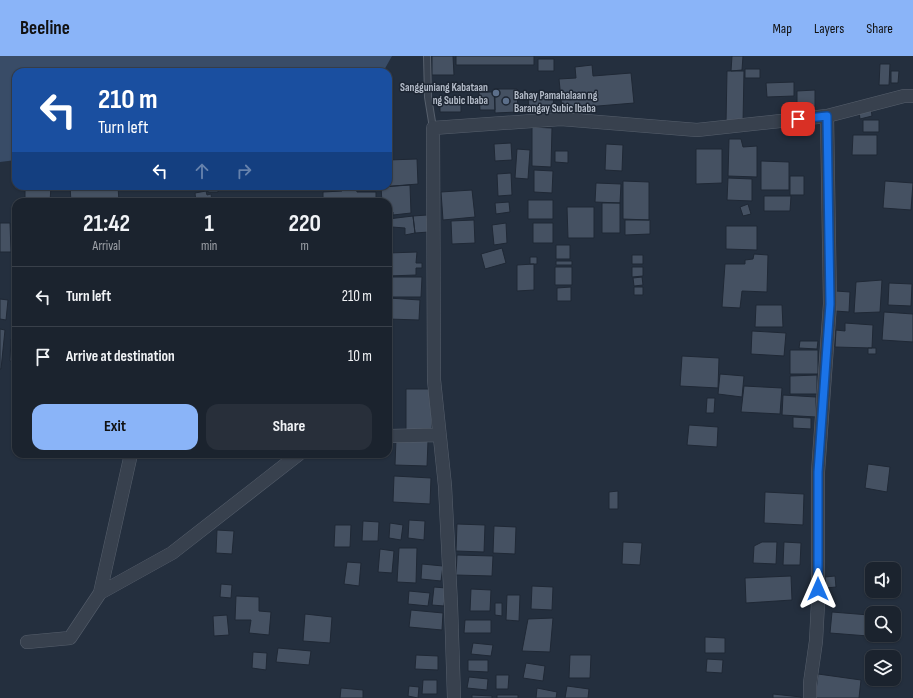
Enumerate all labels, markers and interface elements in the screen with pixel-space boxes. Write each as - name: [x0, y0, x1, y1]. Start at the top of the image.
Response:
- text: Beeline: [20, 17, 70, 40]
- text: Map: [772, 20, 792, 37]
- text: Layers: [814, 20, 844, 37]
- text: Share: [866, 20, 893, 37]
- place label: Sangguniang Kabataan ng Subic Ibaba: [400, 81, 488, 107]
- text: 210 m: [98, 83, 158, 116]
- icon: left: [32, 84, 84, 136]
- marker: Sangguniang Kabataan ng Subic Ibaba: [491, 88, 501, 98]
- place label: Bahay Pamahalaan ng Barangay Subic Ibaba: [514, 89, 598, 115]
- marker: Bahay Pamahalaan ng Barangay Subic Ibaba: [501, 96, 511, 106]
- pin: [781, 102, 815, 136]
- icon: arrive: [787, 108, 809, 130]
- text: Turn left: [98, 117, 149, 138]
- icon: left: [149, 160, 171, 182]
- icon: ahead: [191, 160, 213, 182]
- icon: right: [233, 160, 255, 182]
- text: 21:42: [83, 209, 130, 238]
- text: 1: [205, 209, 214, 238]
- text: 220: [288, 209, 321, 238]
- text: Arrival: [93, 238, 121, 254]
- text: min: [201, 238, 217, 254]
- text: m: [301, 238, 309, 254]
- icon: left: [32, 286, 54, 308]
- text: Turn left: [66, 287, 111, 306]
- text: 210 m: [342, 287, 372, 306]
- icon: arrive: [32, 346, 54, 368]
- text: Arrive at destination: [66, 347, 175, 366]
- text: 10 m: [348, 347, 372, 366]
- button: Exit: [32, 404, 198, 450]
- button: Share: [206, 404, 372, 450]
- map controls: [865, 562, 901, 686]
- button: sound: [865, 562, 901, 598]
- position arrow: [797, 568, 839, 610]
- button: search: [865, 606, 901, 642]
- button: layers: [865, 650, 901, 686]

